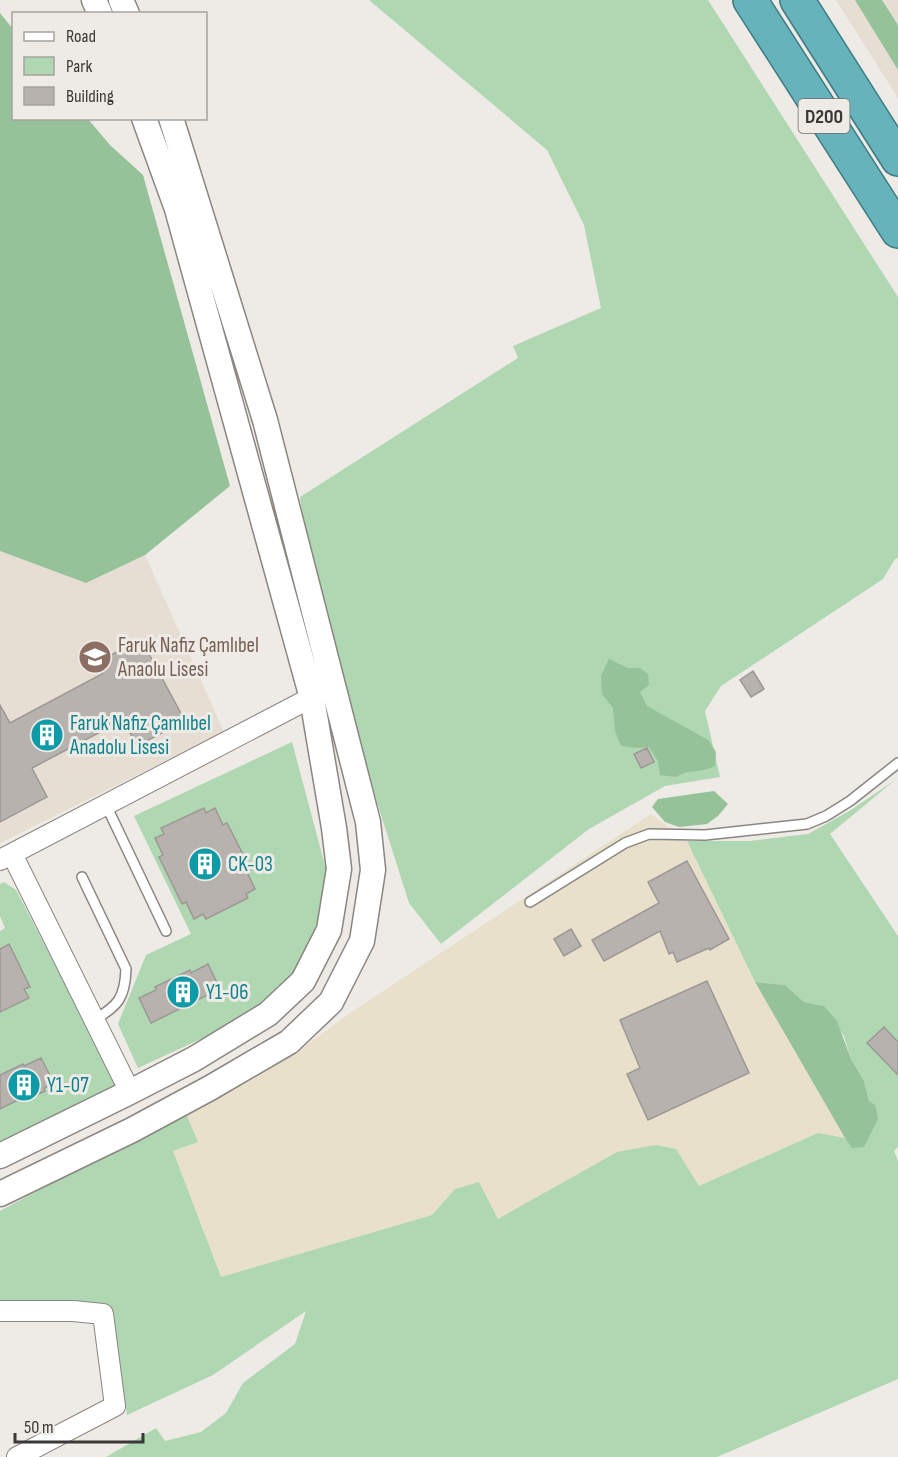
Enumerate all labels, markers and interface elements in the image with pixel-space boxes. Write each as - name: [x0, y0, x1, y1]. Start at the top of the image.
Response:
- legend: [12, 12, 207, 120]
- text: Road: [66, 26, 96, 47]
- text: Park: [66, 56, 92, 77]
- text: Building: [66, 86, 114, 107]
- road number: D200: [798, 99, 850, 133]
- place label: Faruk Nafiz Çamlıbel Anaolu Lisesi: [117, 633, 259, 682]
- school or university icon: Faruk Nafiz Çamlıbel Anaolu Lisesi: [77, 639, 113, 675]
- place label: Faruk Nafiz Çamlıbel Anadolu Lisesi: [69, 711, 211, 760]
- building icon: Faruk Nafiz Çamlıbel Anadolu Lisesi: [29, 717, 65, 753]
- building icon: CK-03: [187, 846, 223, 882]
- place label: CK-03: [228, 852, 273, 877]
- building icon: Y1-06: [165, 974, 201, 1010]
- place label: Y1-06: [206, 980, 248, 1005]
- building icon: Y1-07: [6, 1067, 42, 1103]
- place label: Y1-07: [47, 1073, 89, 1098]
- scale bar: [15, 1406, 142, 1444]
- text: 50 m: [24, 1417, 54, 1438]

